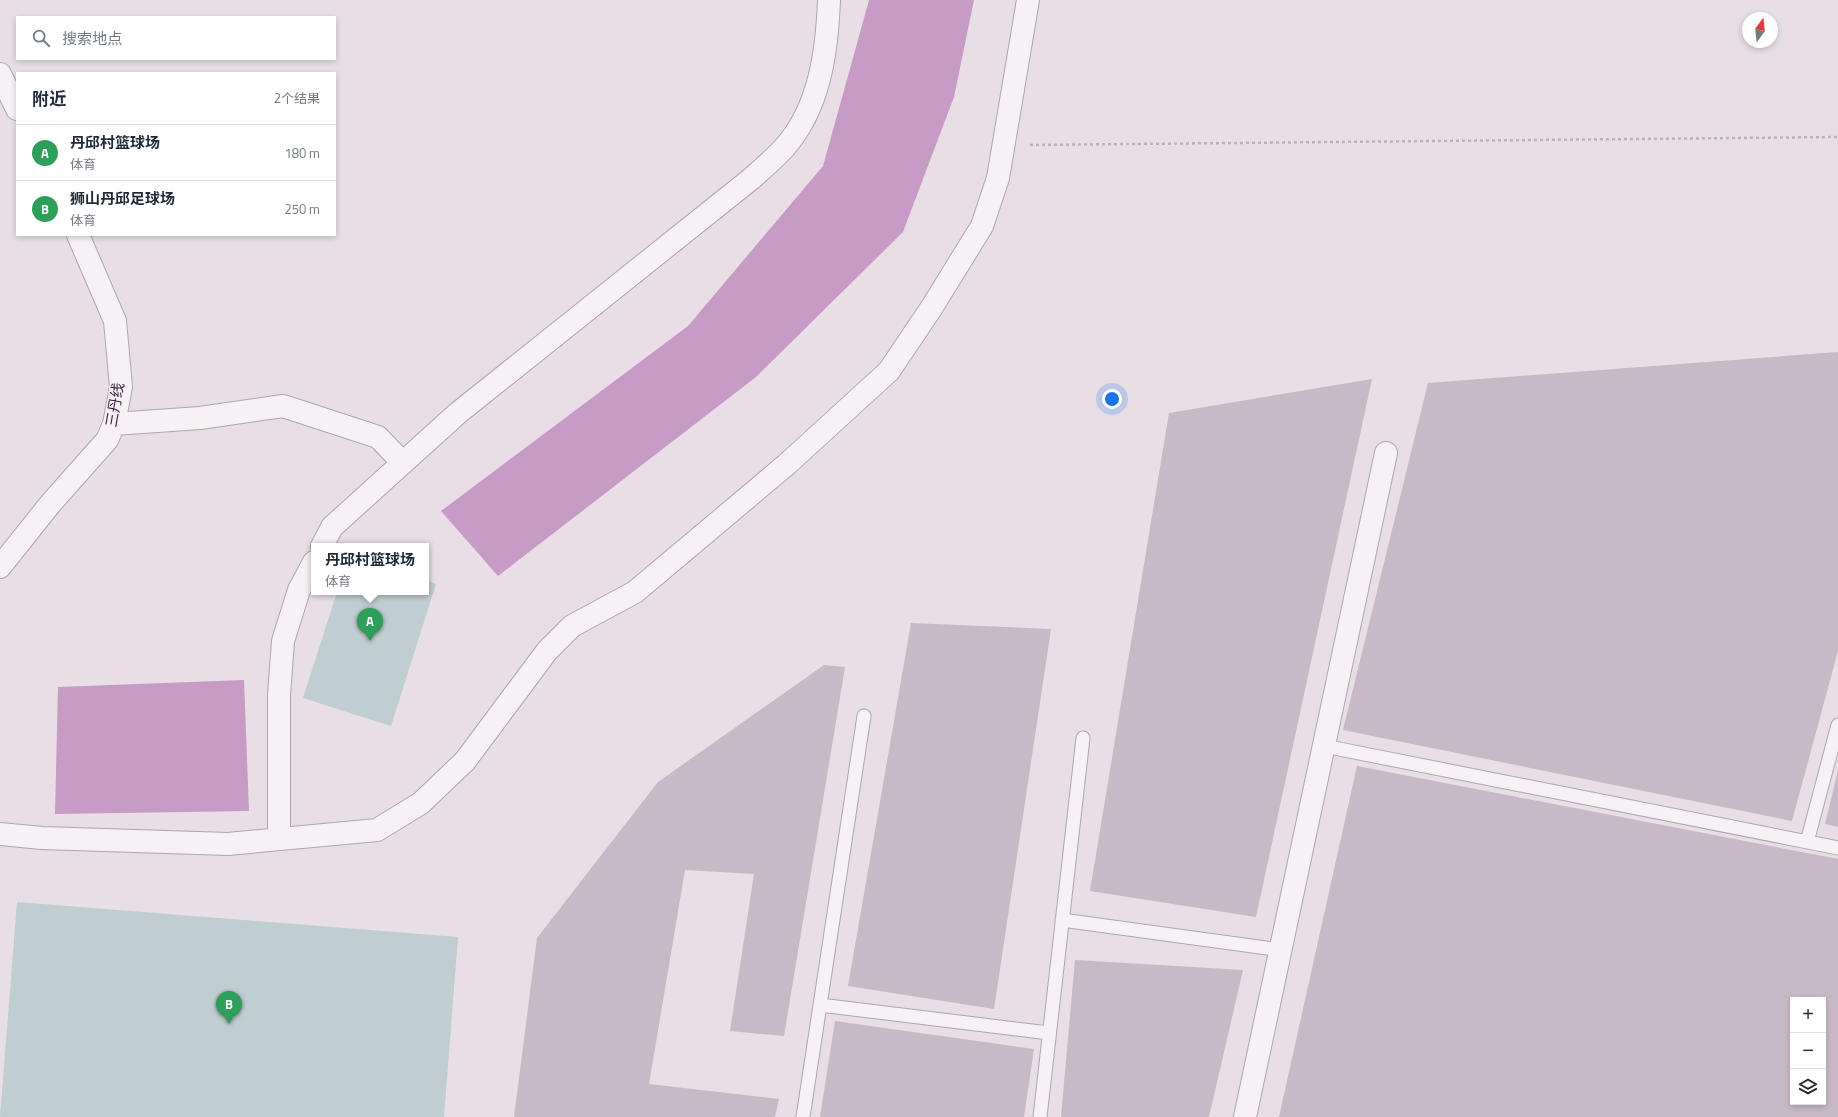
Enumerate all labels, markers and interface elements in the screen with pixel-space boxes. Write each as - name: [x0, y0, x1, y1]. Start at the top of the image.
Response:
- north arrow: [1742, 12, 1778, 48]
- search box: [16, 16, 336, 60]
- icon: search: [30, 27, 52, 49]
- text: 搜索地点: [62, 27, 122, 50]
- text: 附近: [32, 86, 66, 112]
- text: 2个结果: [274, 88, 320, 108]
- text: 丹邱村篮球场: [70, 131, 160, 154]
- text: A: [41, 143, 49, 163]
- text: 180 m: [284, 143, 320, 163]
- text: 体育: [70, 154, 96, 174]
- text: 狮山丹邱足球场: [70, 187, 175, 210]
- text: B: [41, 199, 49, 219]
- text: 250 m: [284, 199, 320, 219]
- text: 体育: [70, 210, 96, 230]
- street label: 三丹线: [99, 381, 130, 429]
- your location: [1102, 389, 1122, 409]
- popup: [311, 543, 429, 595]
- text: 丹邱村篮球场: [325, 548, 415, 571]
- text: 体育: [325, 571, 351, 591]
- pin: A: [357, 608, 383, 641]
- pin: B: [216, 991, 242, 1024]
- map controls: [1790, 997, 1826, 1105]
- button: +: [1790, 997, 1826, 1033]
- button: −: [1790, 1033, 1826, 1069]
- button: layers: [1790, 1069, 1826, 1105]

